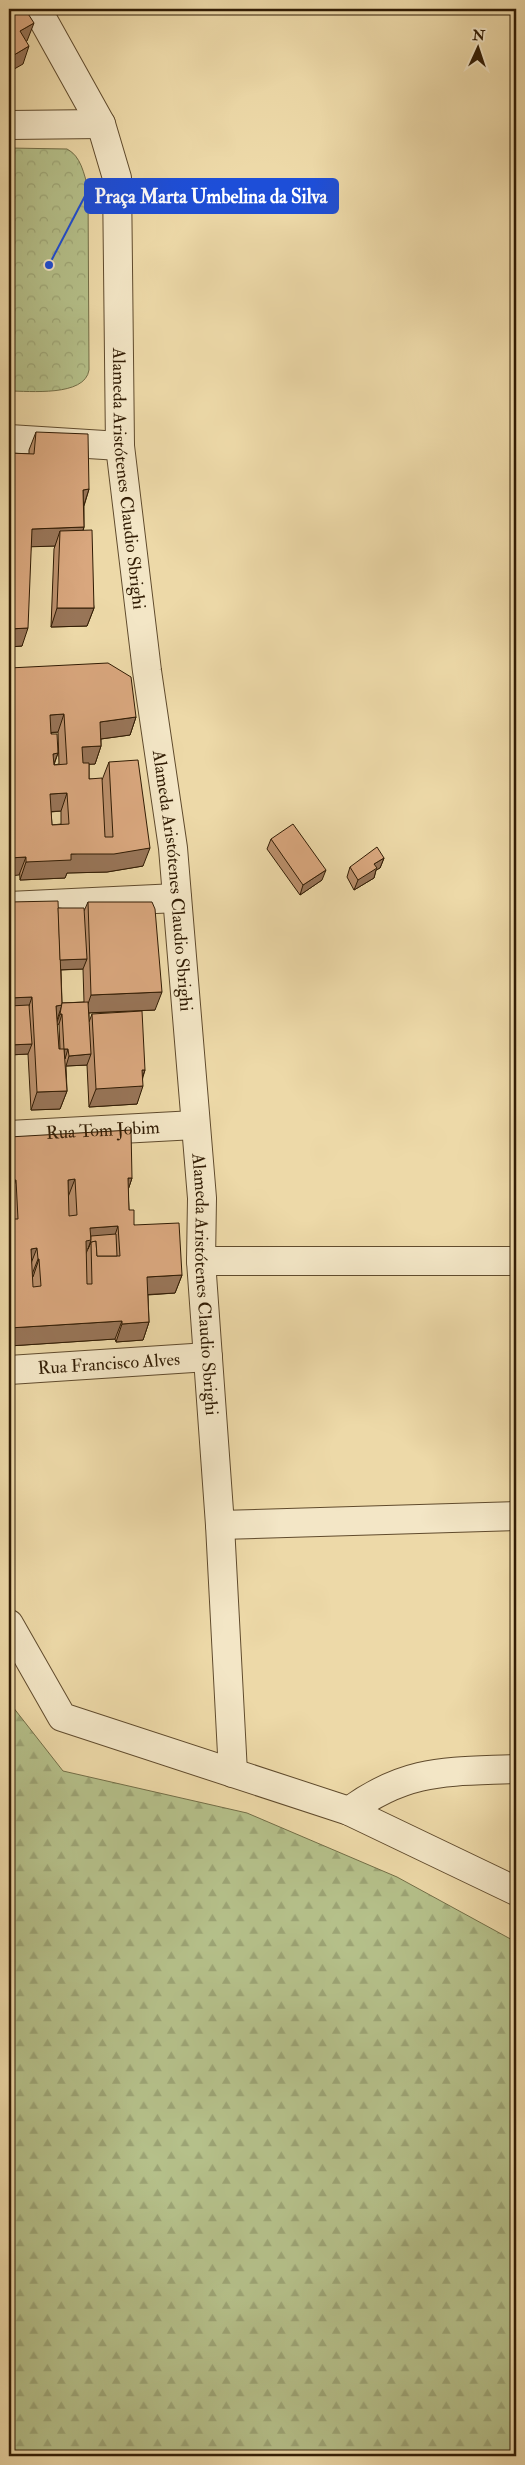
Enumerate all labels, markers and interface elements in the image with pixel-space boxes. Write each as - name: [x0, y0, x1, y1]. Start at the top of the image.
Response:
- north arrow: [452, 22, 502, 72]
- text: N: [471, 27, 486, 44]
- callout: Praça Marta Umbelina da Silva: [85, 179, 338, 213]
- text: Praça Marta Umbelina da Silva: [95, 185, 329, 209]
- street label: Alameda Aristótenes Claudio Sbrighi: [107, 347, 151, 611]
- street label: Alameda Aristótenes Claudio Sbrighi: [147, 748, 198, 1013]
- street label: Rua Tom Jobim: [45, 1116, 160, 1145]
- street label: Alameda Aristótenes Claudio Sbrighi: [186, 1151, 223, 1416]
- street label: Rua Francisco Alves: [37, 1348, 181, 1380]

